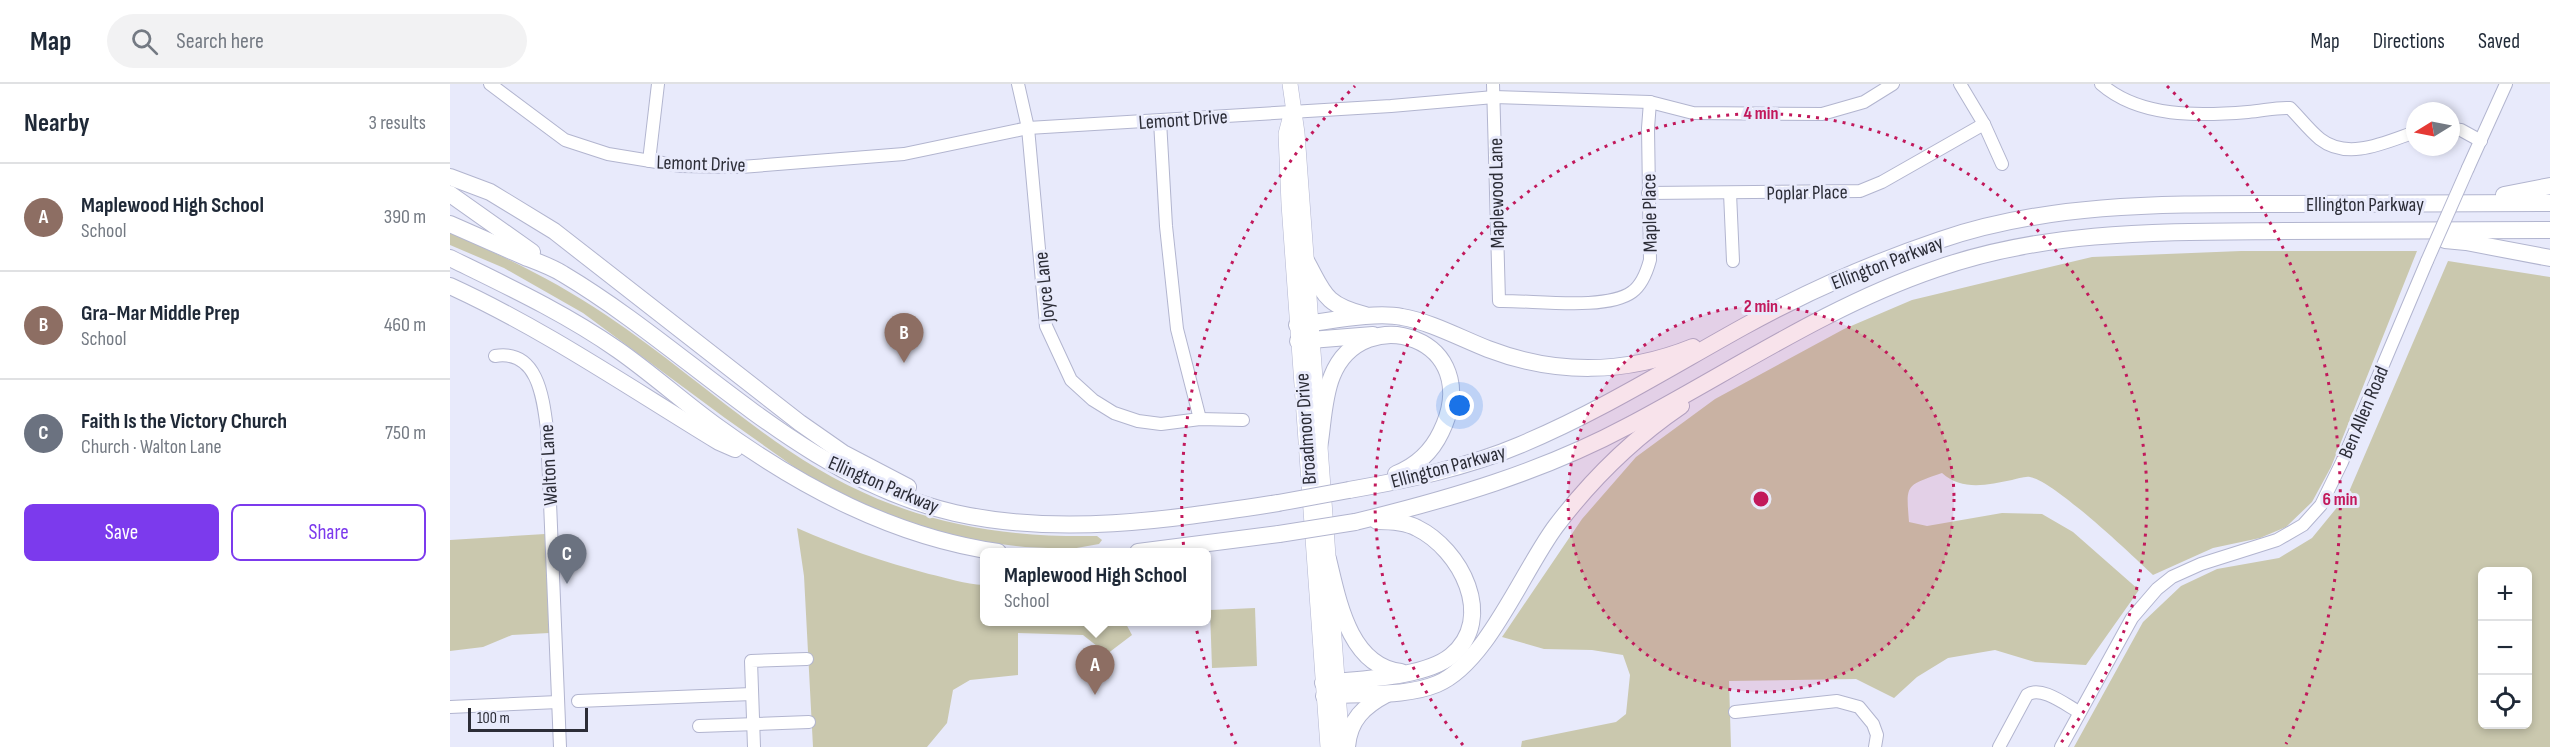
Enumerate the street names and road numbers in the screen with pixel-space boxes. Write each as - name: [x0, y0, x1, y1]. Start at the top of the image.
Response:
- street label: Lemont Drive: [1138, 105, 1228, 135]
- street label: Maplewood Lane: [1484, 138, 1510, 248]
- street label: Lemont Drive: [656, 150, 746, 178]
- street label: Maple Place: [1637, 173, 1663, 252]
- street label: Poplar Place: [1766, 180, 1848, 206]
- street label: Ellington Parkway: [2306, 193, 2424, 217]
- street label: Ellington Parkway: [1828, 231, 1947, 295]
- street label: Joyce Lane: [1029, 251, 1061, 324]
- street label: Ben Allen Road: [2334, 363, 2394, 462]
- street label: Broadmoor Drive: [1290, 372, 1322, 486]
- street label: Walton Lane: [535, 424, 563, 506]
- street label: Ellington Parkway: [1388, 440, 1509, 494]
- street label: Ellington Parkway: [825, 451, 943, 519]

